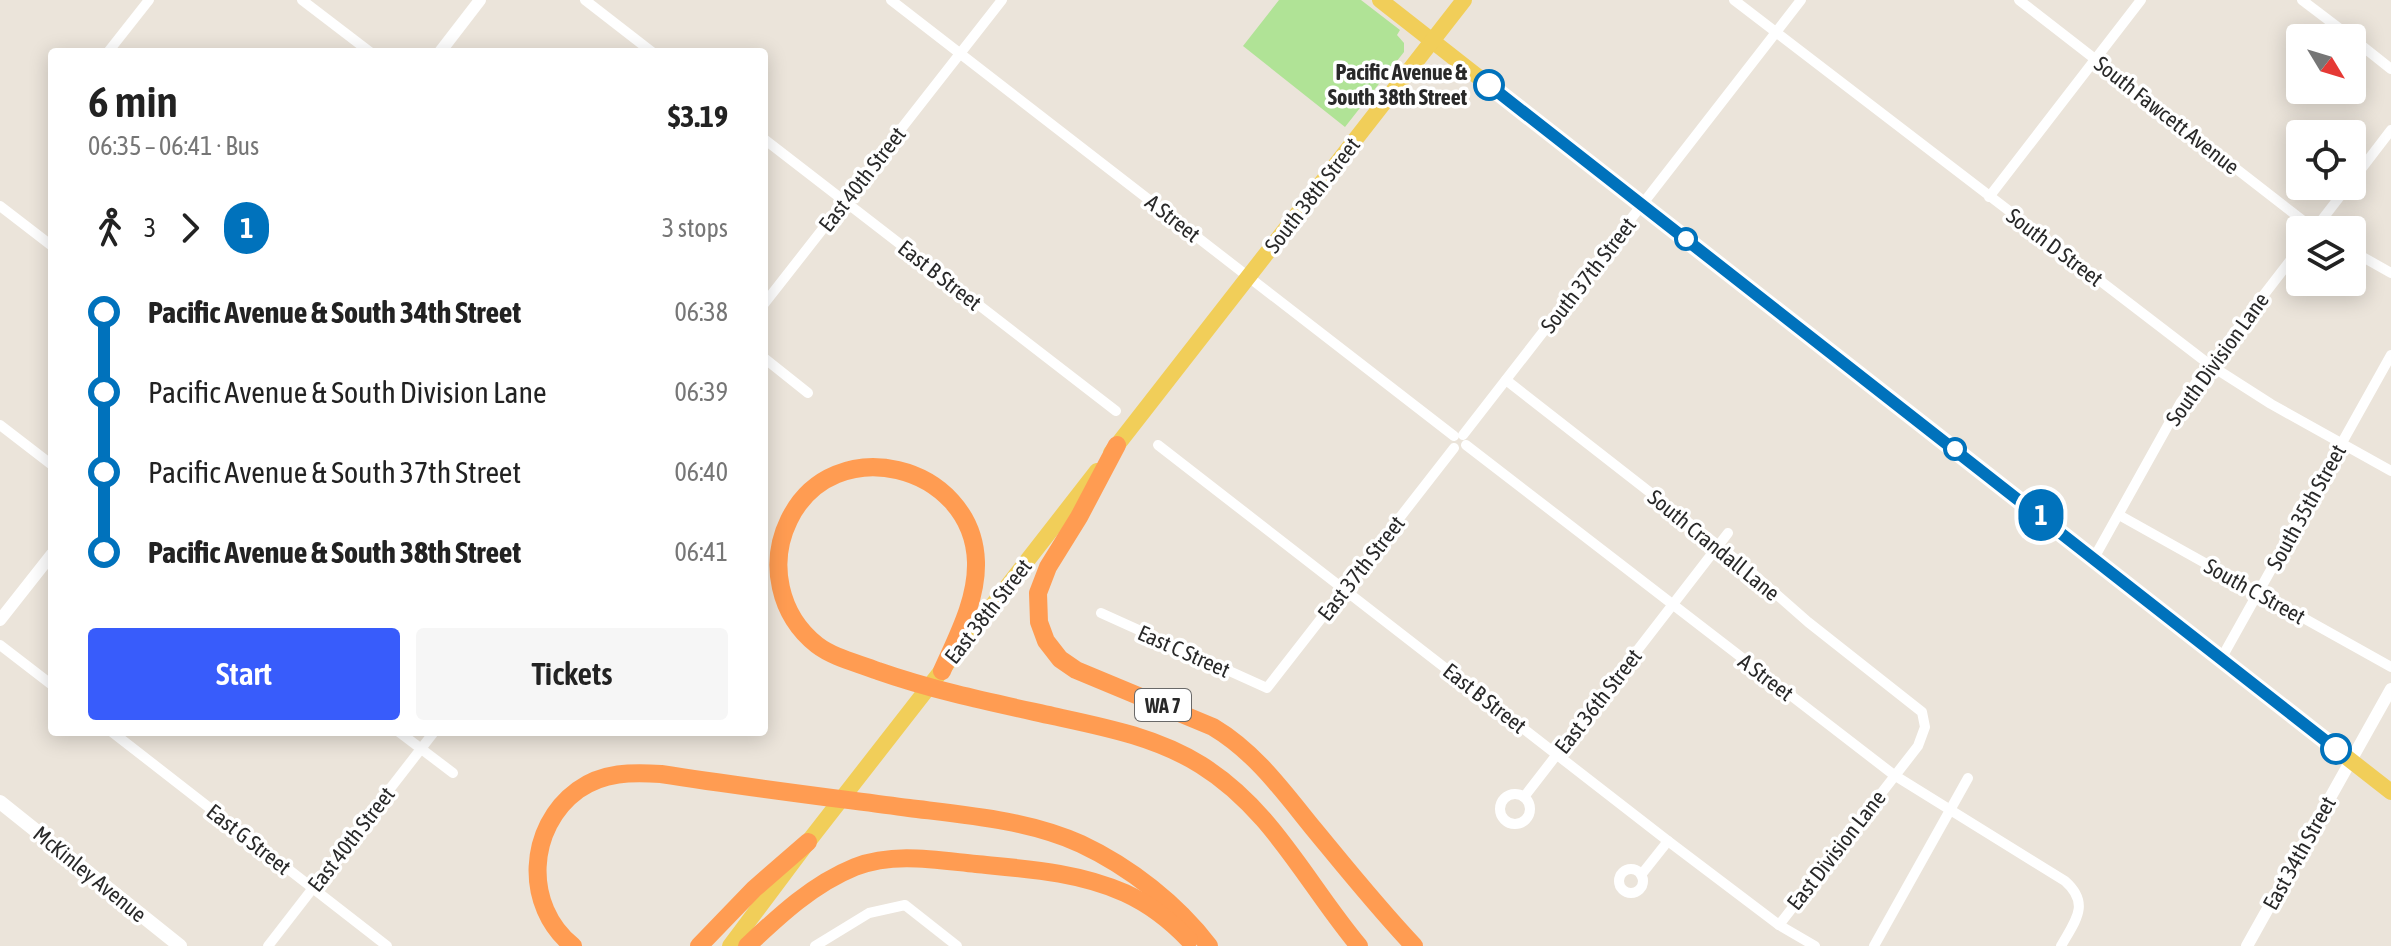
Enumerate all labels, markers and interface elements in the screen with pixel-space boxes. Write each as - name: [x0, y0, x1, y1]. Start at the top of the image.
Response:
- north arrow: [2286, 24, 2366, 104]
- map controls: [2286, 24, 2366, 296]
- street label: South Fawcett Avenue: [2089, 50, 2245, 180]
- place label: Pacific Avenue & South 38th Street: [1328, 59, 1468, 110]
- marker: Pacific Avenue & South 38th Street: [1474, 70, 1504, 100]
- text: 6 min: [88, 76, 178, 126]
- text: $3.19: [668, 99, 728, 133]
- button: locate: [2286, 120, 2366, 200]
- street label: East 40th Street: [813, 121, 911, 237]
- text: 06:35 – 06:41 · Bus: [88, 131, 259, 161]
- street label: South 38th Street: [1259, 132, 1365, 258]
- street label: A Street: [1141, 189, 1205, 247]
- street label: South D Street: [2002, 202, 2108, 292]
- icon: walk: [88, 206, 132, 250]
- icon: forward: [168, 206, 212, 250]
- text: 1: [240, 212, 253, 244]
- street label: South 37th Street: [1535, 212, 1641, 338]
- text: 3: [144, 213, 156, 243]
- text: 3 stops: [662, 213, 728, 243]
- button: layers: [2286, 216, 2366, 296]
- unlabelled marker: [1675, 228, 1697, 250]
- street label: East B Street: [893, 234, 987, 316]
- street label: South Division Lane: [2160, 287, 2274, 431]
- text: Pacific Avenue & South 34th Street: [148, 295, 521, 329]
- text: 06:38: [674, 297, 728, 327]
- text: Pacific Avenue & South Division Lane: [148, 375, 547, 409]
- text: 06:39: [674, 377, 728, 407]
- unlabelled marker: [1944, 438, 1966, 460]
- street label: South 35th Street: [2261, 440, 2351, 574]
- text: Pacific Avenue & South 37th Street: [148, 455, 521, 489]
- text: 06:40: [674, 457, 728, 487]
- street label: South Crandall Lane: [1643, 484, 1785, 606]
- line badge: 1: [2015, 489, 2067, 541]
- text: 1: [2034, 499, 2048, 531]
- street label: East 37th Street: [1312, 510, 1410, 626]
- text: Pacific Avenue & South 38th Street: [148, 535, 521, 569]
- text: 06:41: [674, 537, 728, 567]
- street label: East 38th Street: [939, 553, 1037, 669]
- street label: South C Street: [2200, 553, 2310, 629]
- street label: East C Street: [1134, 619, 1234, 683]
- button: Start: [88, 628, 400, 720]
- button: Tickets: [416, 628, 728, 720]
- street label: East 36th Street: [1549, 643, 1647, 759]
- street label: A Street: [1733, 648, 1799, 706]
- street label: East B Street: [1438, 657, 1532, 739]
- road number: WA 7: [1135, 689, 1191, 721]
- unlabelled marker: [2321, 734, 2351, 764]
- street label: East 40th Street: [302, 781, 400, 897]
- street label: East Division Lane: [1781, 785, 1891, 915]
- street label: East 34th Street: [2257, 792, 2341, 914]
- street label: East G Street: [202, 798, 296, 880]
- street label: McKinley Avenue: [28, 821, 152, 927]

